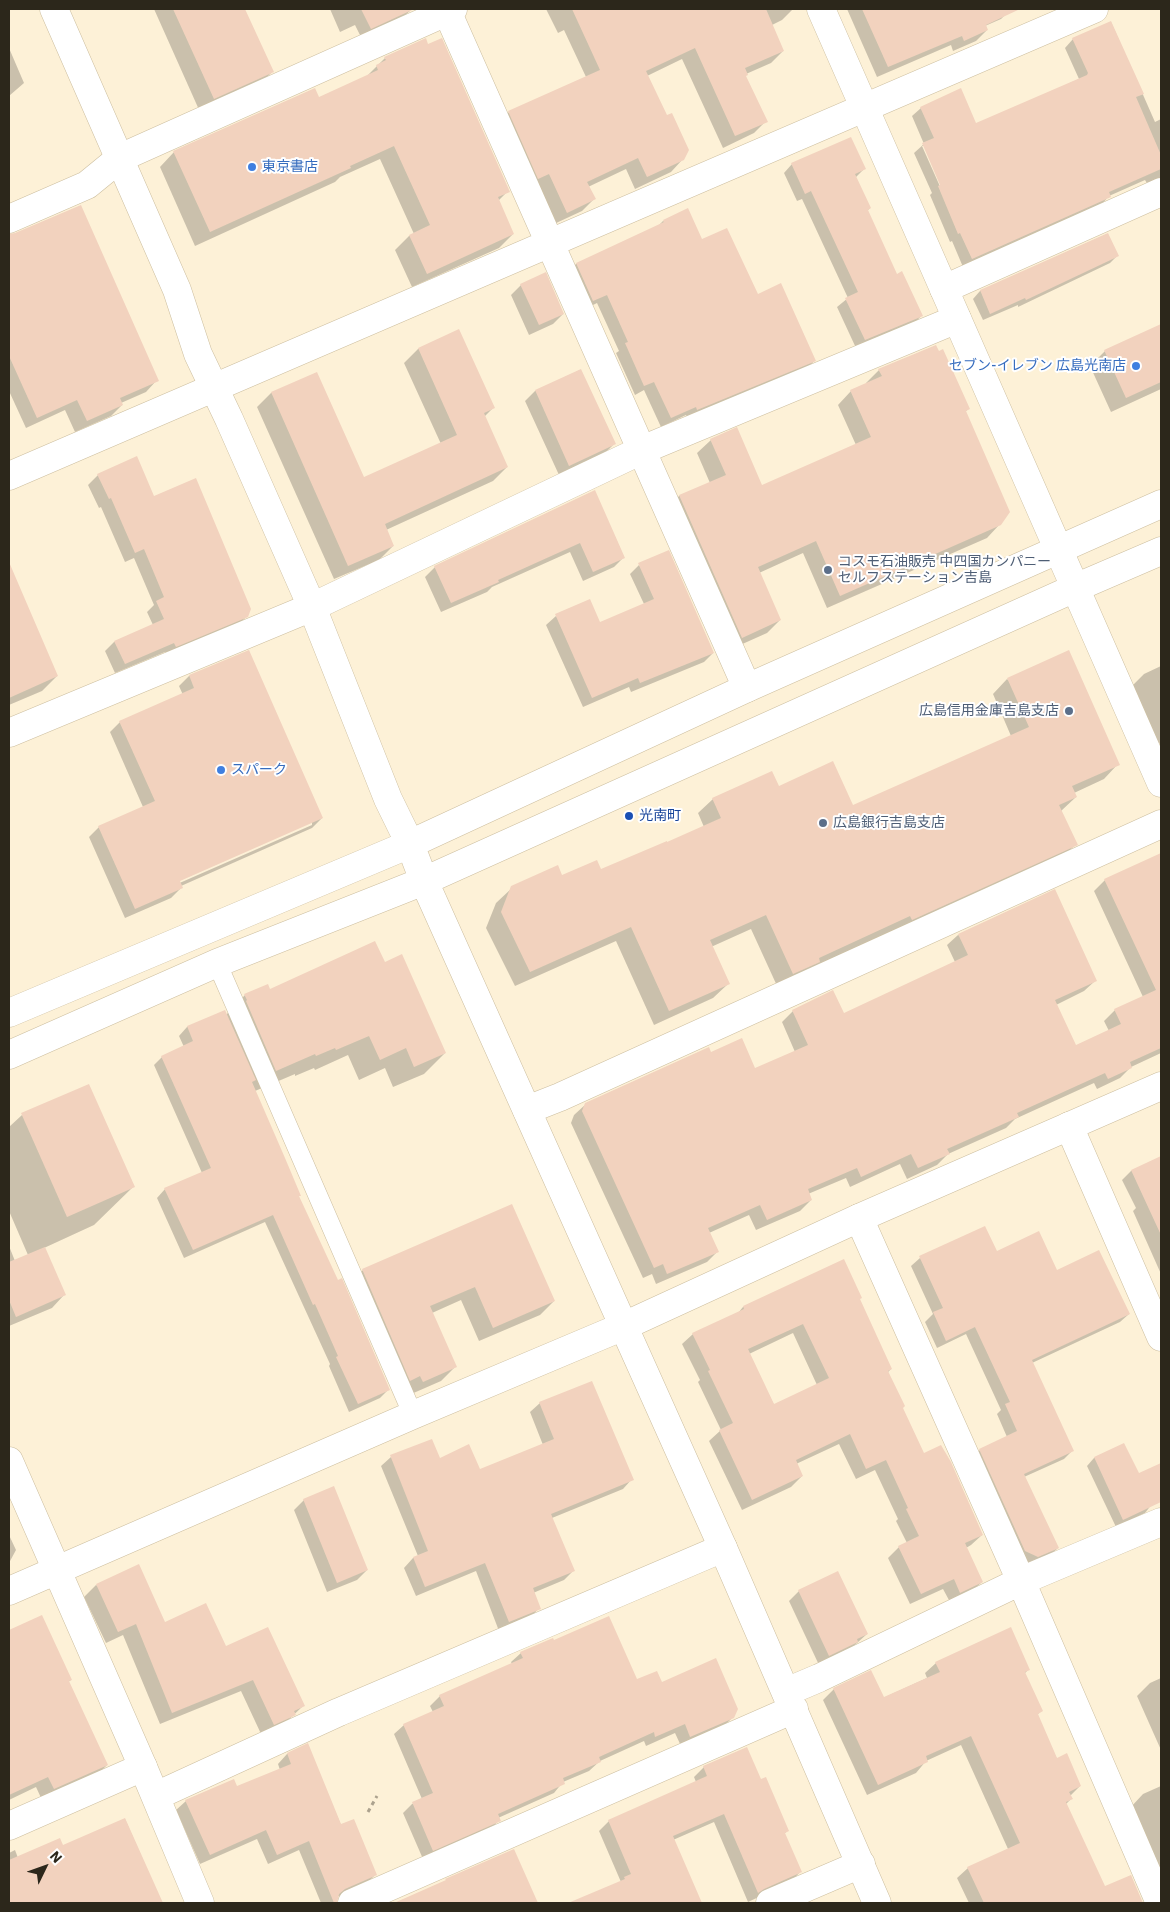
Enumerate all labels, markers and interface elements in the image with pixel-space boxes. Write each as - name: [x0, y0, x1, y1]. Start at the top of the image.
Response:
- place label: 東京書店: [262, 159, 318, 175]
- marker: 東京書店: [246, 161, 258, 173]
- place label: セブン-イレブン 広島光南店: [949, 358, 1126, 374]
- marker: セブン-イレブン 広島光南店: [1130, 360, 1142, 372]
- place label: コスモ石油販売 中四国カンパニー セルフステーション吉島: [838, 554, 1051, 586]
- marker: コスモ石油販売 中四国カンパニー セルフステーション吉島: [822, 564, 834, 576]
- place label: 広島信用金庫吉島支店: [919, 703, 1059, 719]
- marker: 広島信用金庫吉島支店: [1063, 705, 1075, 717]
- place label: スパーク: [231, 762, 287, 778]
- marker: スパーク: [215, 764, 227, 776]
- place label: 光南町: [639, 808, 681, 824]
- marker: 光南町: [623, 810, 635, 822]
- place label: 広島銀行吉島支店: [833, 815, 945, 831]
- marker: 広島銀行吉島支店: [817, 817, 829, 829]
- north arrow: [20, 1842, 70, 1892]
- text: N: [46, 1847, 66, 1867]

